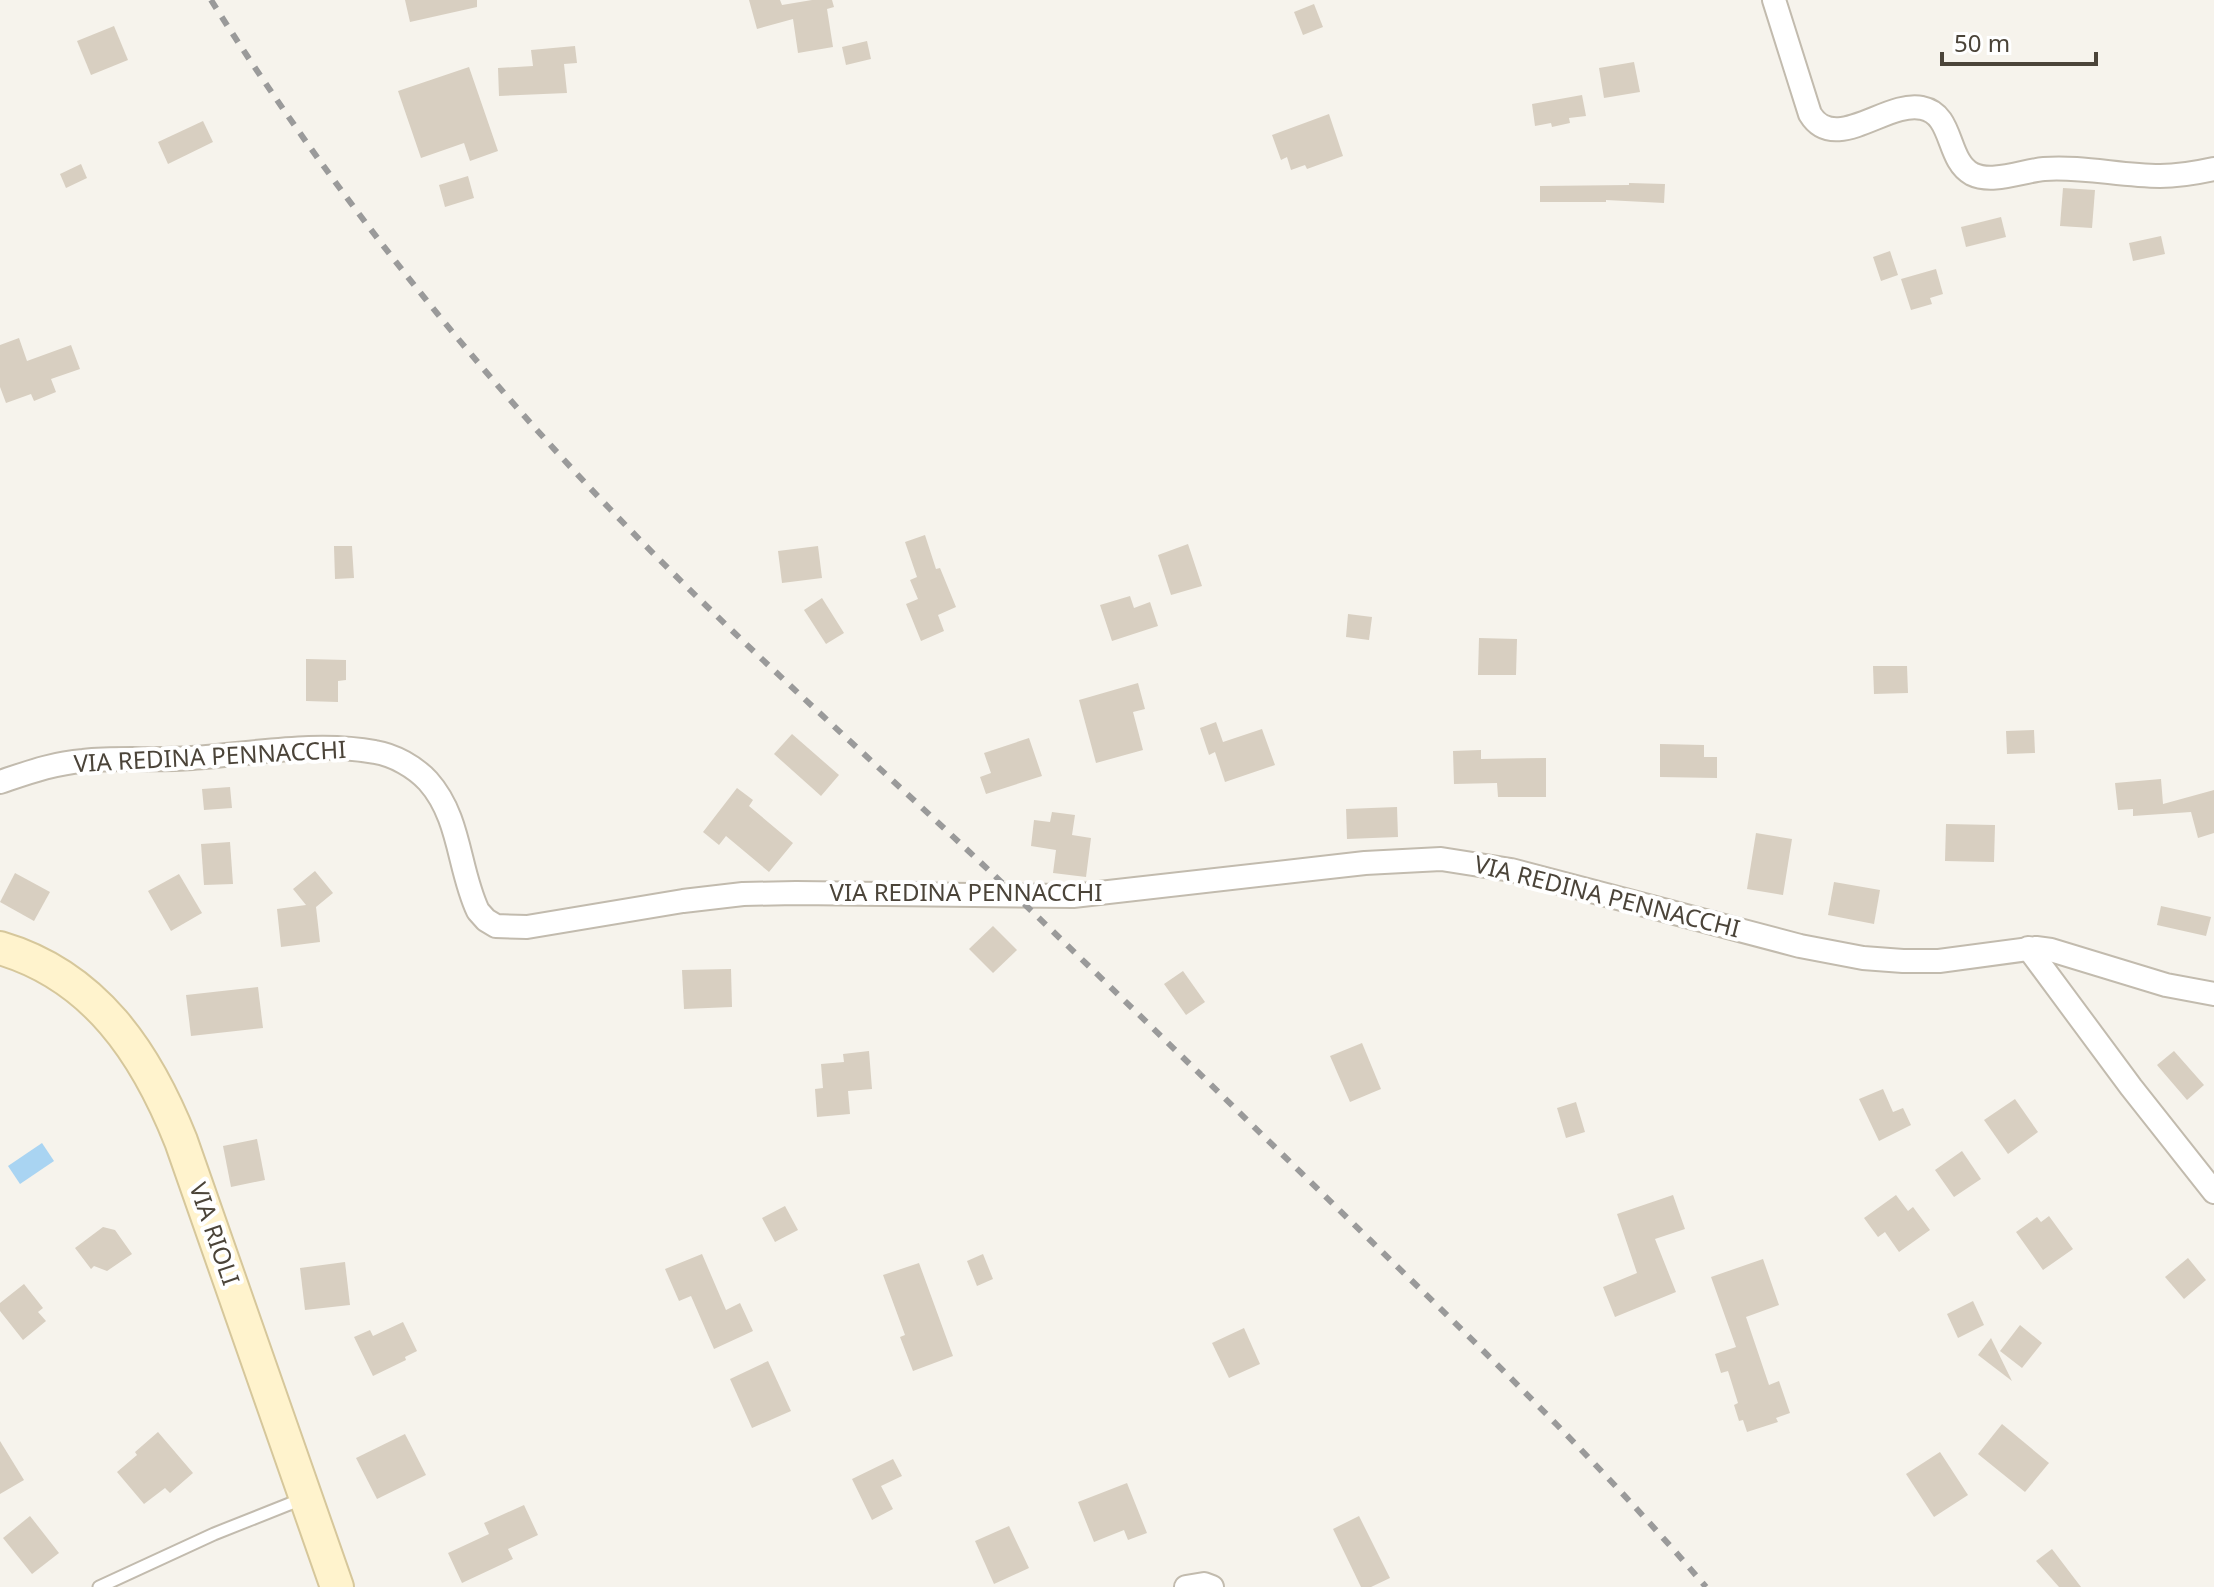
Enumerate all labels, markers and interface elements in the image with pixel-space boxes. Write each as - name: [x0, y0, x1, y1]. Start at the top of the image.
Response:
- scale bar: [1942, 16, 2096, 66]
- text: 50 m: [1954, 26, 2010, 59]
- street label: VIA REDINA PENNACCHI: [73, 732, 347, 779]
- street label: VIA REDINA PENNACCHI: [1471, 847, 1744, 945]
- street label: VIA REDINA PENNACCHI: [830, 875, 1102, 908]
- street label: VIA RIOLI: [182, 1178, 248, 1289]

